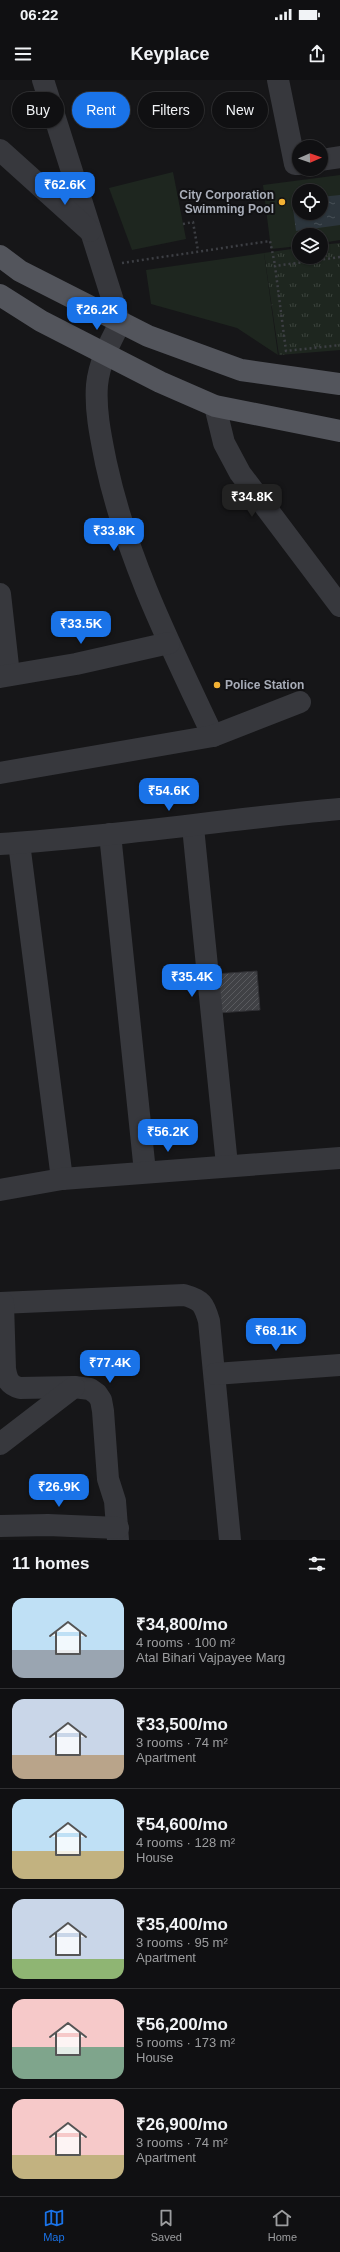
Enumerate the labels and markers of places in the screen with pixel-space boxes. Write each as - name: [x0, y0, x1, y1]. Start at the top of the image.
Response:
- pin: ₹62.6K: [32, 172, 98, 206]
- place label: City Corporation Swimming Pool: [179, 188, 274, 216]
- marker: City Corporation Swimming Pool: [277, 197, 287, 207]
- pin: ₹26.2K: [64, 297, 130, 331]
- pin: ₹34.8K: [219, 484, 285, 518]
- pin: ₹33.8K: [81, 518, 147, 552]
- pin: ₹33.5K: [48, 611, 114, 645]
- place label: Police Station: [225, 678, 304, 692]
- marker: Police Station: [212, 680, 222, 690]
- pin: ₹54.6K: [136, 778, 202, 812]
- pin: ₹35.4K: [159, 964, 225, 998]
- pin: ₹56.2K: [135, 1119, 201, 1153]
- pin: ₹68.1K: [243, 1318, 309, 1352]
- pin: ₹77.4K: [77, 1350, 143, 1384]
- pin: ₹26.9K: [26, 1474, 92, 1508]

